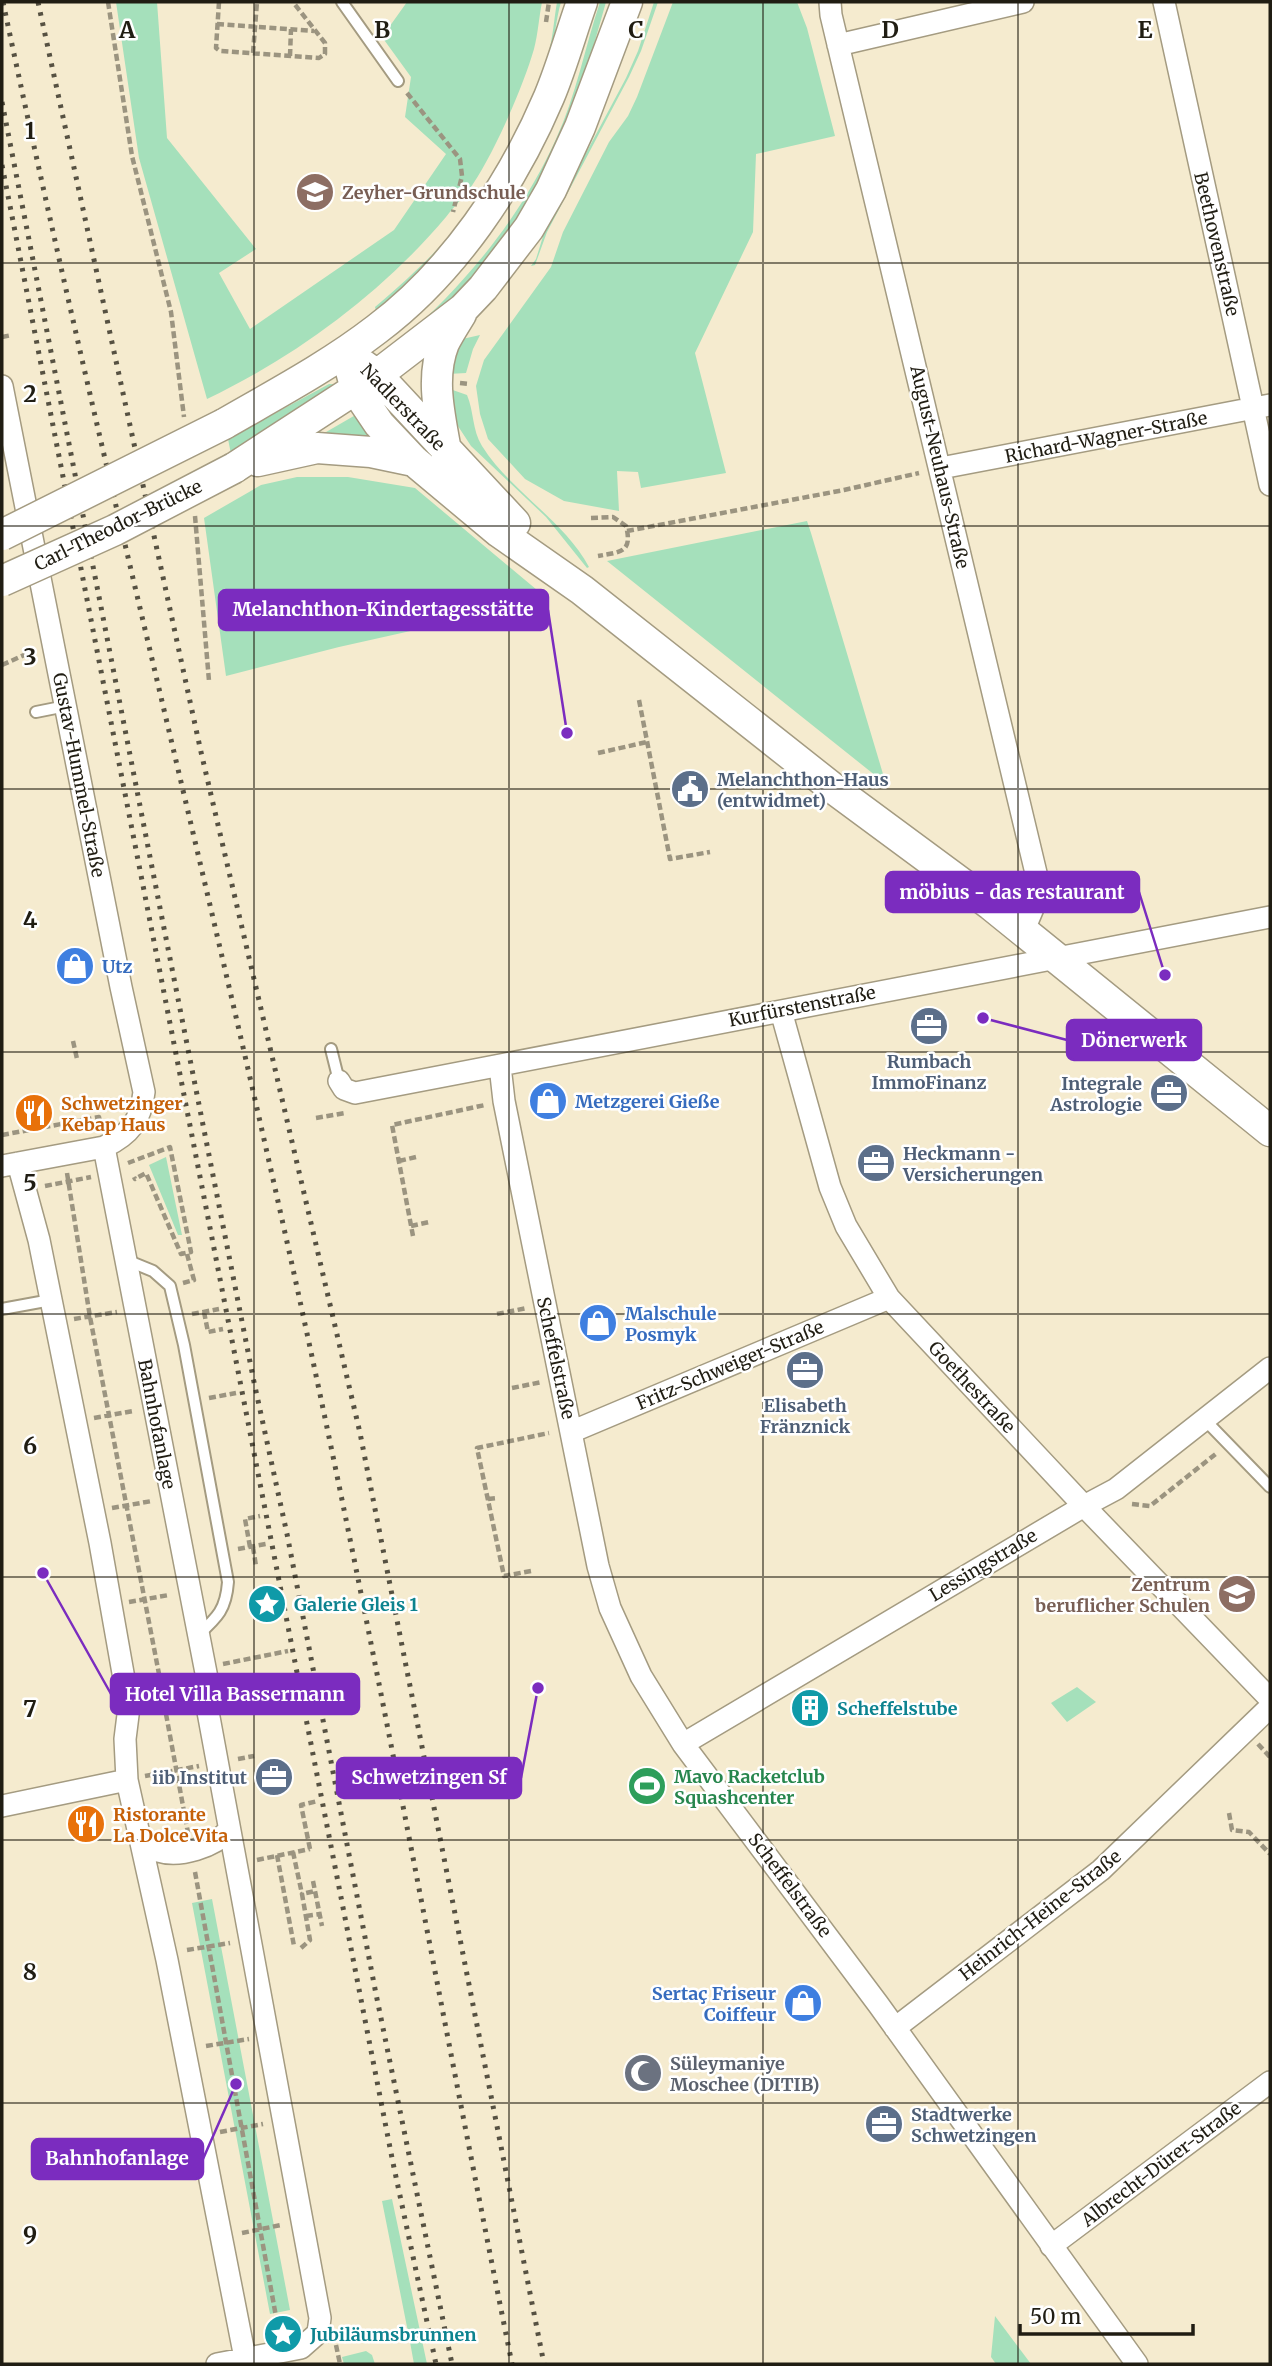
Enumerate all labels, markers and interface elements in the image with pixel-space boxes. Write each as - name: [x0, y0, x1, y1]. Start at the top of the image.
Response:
- text: A: [118, 15, 136, 44]
- text: B: [374, 15, 390, 44]
- text: C: [628, 15, 644, 44]
- text: D: [881, 15, 899, 44]
- text: E: [1137, 15, 1153, 44]
- text: 1: [25, 116, 36, 145]
- street label: Beethovenstraße: [1189, 170, 1245, 318]
- school or university icon: Zeyher-Grundschule: [294, 171, 336, 213]
- place label: Zeyher-Grundschule: [342, 181, 526, 204]
- street label: Nadlerstraße: [356, 359, 450, 455]
- street label: August-Neuhaus-Straße: [905, 362, 975, 571]
- text: 2: [23, 379, 37, 408]
- street label: Richard-Wagner-Straße: [1003, 406, 1209, 468]
- street label: Carl-Theodor-Brücke: [30, 474, 206, 576]
- callout: Melanchthon-Kindertagesstätte: [219, 590, 548, 630]
- text: Melanchthon-Kindertagesstätte: [232, 597, 534, 621]
- text: 3: [23, 642, 37, 671]
- street label: Gustav-Hummel-Straße: [48, 671, 110, 879]
- public building icon: Melanchthon-Haus (entwidmet): [669, 768, 711, 810]
- place label: Melanchthon-Haus (entwidmet): [717, 768, 889, 812]
- callout: möbius - das restaurant: [886, 872, 1139, 912]
- text: möbius - das restaurant: [899, 880, 1125, 904]
- text: 4: [23, 905, 38, 934]
- shop icon: Utz: [54, 945, 96, 987]
- place label: Utz: [102, 955, 132, 978]
- street label: Kurfürstenstraße: [727, 980, 877, 1032]
- office icon: Rumbach ImmoFinanz: [908, 1005, 950, 1047]
- callout: Dönerwerk: [1067, 1020, 1201, 1060]
- text: Dönerwerk: [1081, 1028, 1188, 1052]
- place label: Rumbach ImmoFinanz: [872, 1050, 986, 1094]
- place label: Integrale Astrologie: [1049, 1072, 1142, 1116]
- office icon: Integrale Astrologie: [1148, 1072, 1190, 1114]
- shop icon: Metzgerei Gieße: [527, 1080, 569, 1122]
- place label: Metzgerei Gieße: [575, 1090, 720, 1113]
- restaurant icon: Schwetzinger Kebap Haus: [13, 1092, 55, 1134]
- place label: Schwetzinger Kebap Haus: [61, 1092, 183, 1136]
- office icon: Heckmann - Versicherungen: [855, 1142, 897, 1184]
- place label: Heckmann - Versicherungen: [902, 1142, 1043, 1186]
- text: 5: [23, 1168, 37, 1197]
- street label: Scheffelstraße: [532, 1295, 580, 1421]
- shop icon: Malschule Posmyk: [577, 1302, 619, 1344]
- place label: Malschule Posmyk: [625, 1302, 717, 1346]
- street label: Fritz-Schweiger-Straße: [633, 1315, 827, 1415]
- street label: Goethestraße: [924, 1336, 1020, 1438]
- office icon: Elisabeth Fränznick: [784, 1349, 826, 1391]
- street label: Bahnhofanlage: [133, 1357, 181, 1491]
- place label: Elisabeth Fränznick: [760, 1394, 851, 1438]
- text: 6: [23, 1431, 37, 1460]
- street label: Lessingstraße: [925, 1524, 1041, 1606]
- place label: Zentrum beruflicher Schulen: [1035, 1573, 1210, 1617]
- school or university icon: Zentrum beruflicher Schulen: [1216, 1573, 1258, 1615]
- place icon: Galerie Gleis 1: [246, 1583, 288, 1625]
- place label: Galerie Gleis 1: [294, 1593, 418, 1616]
- callout: Hotel Villa Bassermann: [111, 1674, 359, 1714]
- text: Hotel Villa Bassermann: [125, 1682, 345, 1706]
- building icon: Scheffelstube: [789, 1687, 831, 1729]
- text: 7: [23, 1694, 37, 1723]
- place label: Scheffelstube: [837, 1697, 958, 1720]
- office icon: iib Institut: [253, 1756, 295, 1798]
- callout: Schwetzingen Sf: [337, 1758, 521, 1798]
- text: Schwetzingen Sf: [351, 1765, 508, 1789]
- sports icon: Mavo Racketclub Squashcenter: [626, 1765, 668, 1807]
- place label: Mavo Racketclub Squashcenter: [674, 1765, 825, 1809]
- place label: iib Institut: [152, 1766, 248, 1789]
- restaurant icon: Ristorante La Dolce Vita: [65, 1803, 107, 1845]
- place label: Ristorante La Dolce Vita: [113, 1803, 228, 1847]
- street label: Scheffelstraße: [743, 1828, 837, 1942]
- street label: Heinrich-Heine-Straße: [954, 1845, 1126, 1985]
- text: 8: [23, 1957, 37, 1986]
- place label: Sertaç Friseur Coiffeur: [652, 1982, 776, 2026]
- shop icon: Sertaç Friseur Coiffeur: [782, 1982, 824, 2024]
- mosque icon: Süleymaniye Moschee (DITIB): [622, 2052, 664, 2094]
- place label: Süleymaniye Moschee (DITIB): [670, 2052, 819, 2096]
- street label: Albrecht-Dürer-Straße: [1076, 2096, 1245, 2232]
- office icon: Stadtwerke Schwetzingen: [863, 2103, 905, 2145]
- place label: Stadtwerke Schwetzingen: [911, 2103, 1036, 2147]
- callout: Bahnhofanlage: [32, 2139, 203, 2179]
- text: Bahnhofanlage: [45, 2146, 189, 2170]
- text: 9: [23, 2220, 37, 2249]
- scale bar: [1020, 2292, 1193, 2336]
- text: 50 m: [1030, 2303, 1081, 2330]
- place icon: Jubiläumsbrunnen: [262, 2313, 304, 2355]
- place label: Jubiläumsbrunnen: [309, 2323, 476, 2346]

